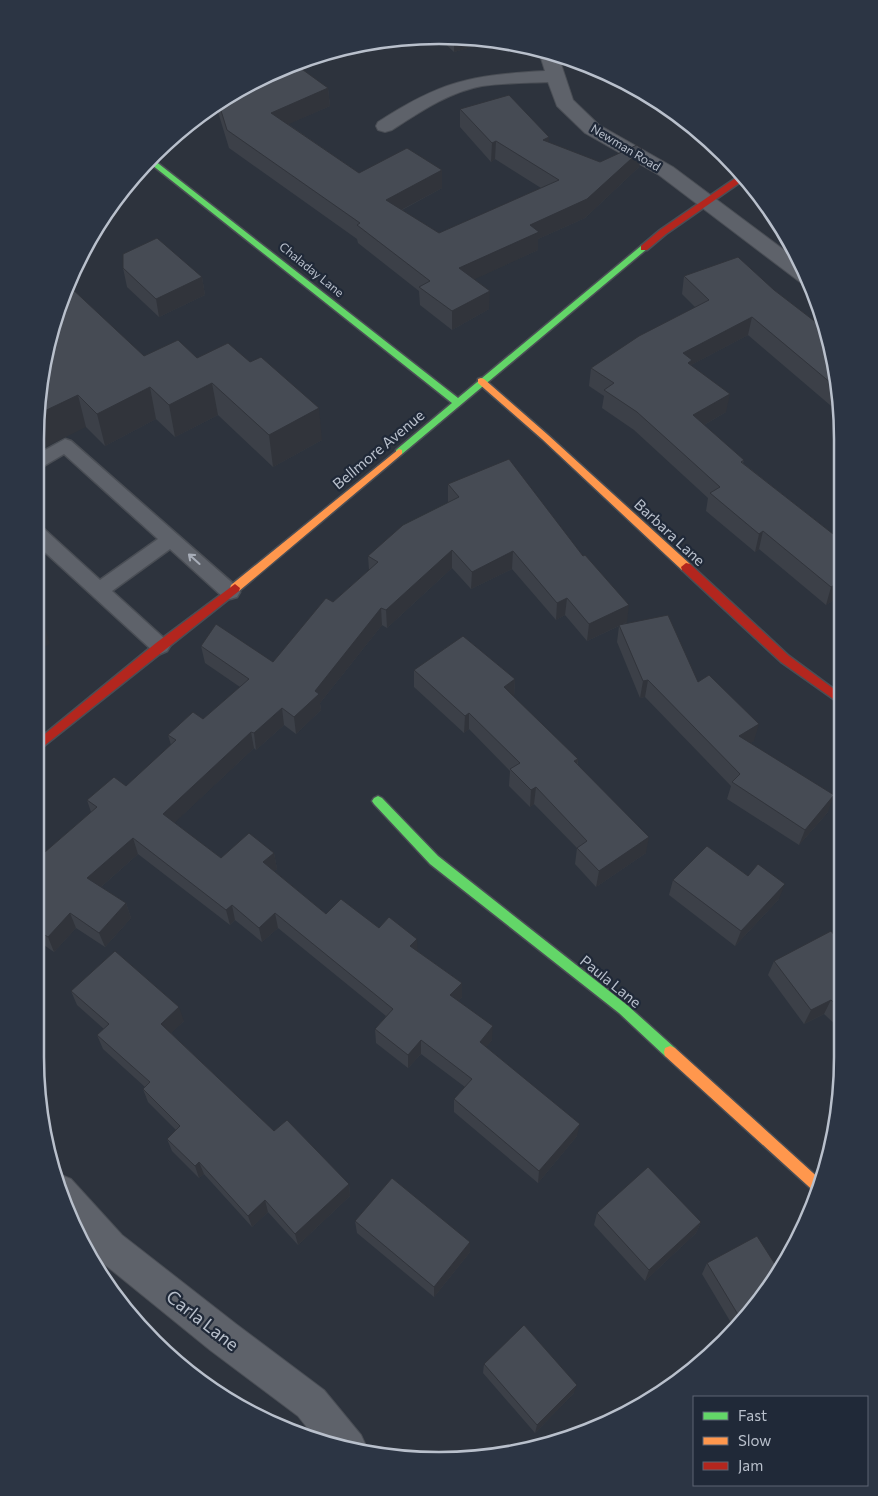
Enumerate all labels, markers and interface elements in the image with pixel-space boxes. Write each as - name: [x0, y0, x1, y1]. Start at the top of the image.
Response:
- street label: Newman Road: [589, 121, 663, 173]
- street label: Chaladay Lane: [277, 239, 347, 299]
- street label: Bellmore Avenue: [329, 405, 427, 492]
- street label: Barbara Lane: [631, 495, 709, 569]
- one-way arrow: [188, 554, 201, 565]
- street label: Paula Lane: [577, 951, 645, 1011]
- street label: Carla Lane: [162, 1285, 244, 1355]
- legend: [693, 1396, 868, 1486]
- text: Fast: [738, 1406, 767, 1424]
- text: Slow: [738, 1431, 771, 1449]
- text: Jam: [738, 1456, 763, 1474]

